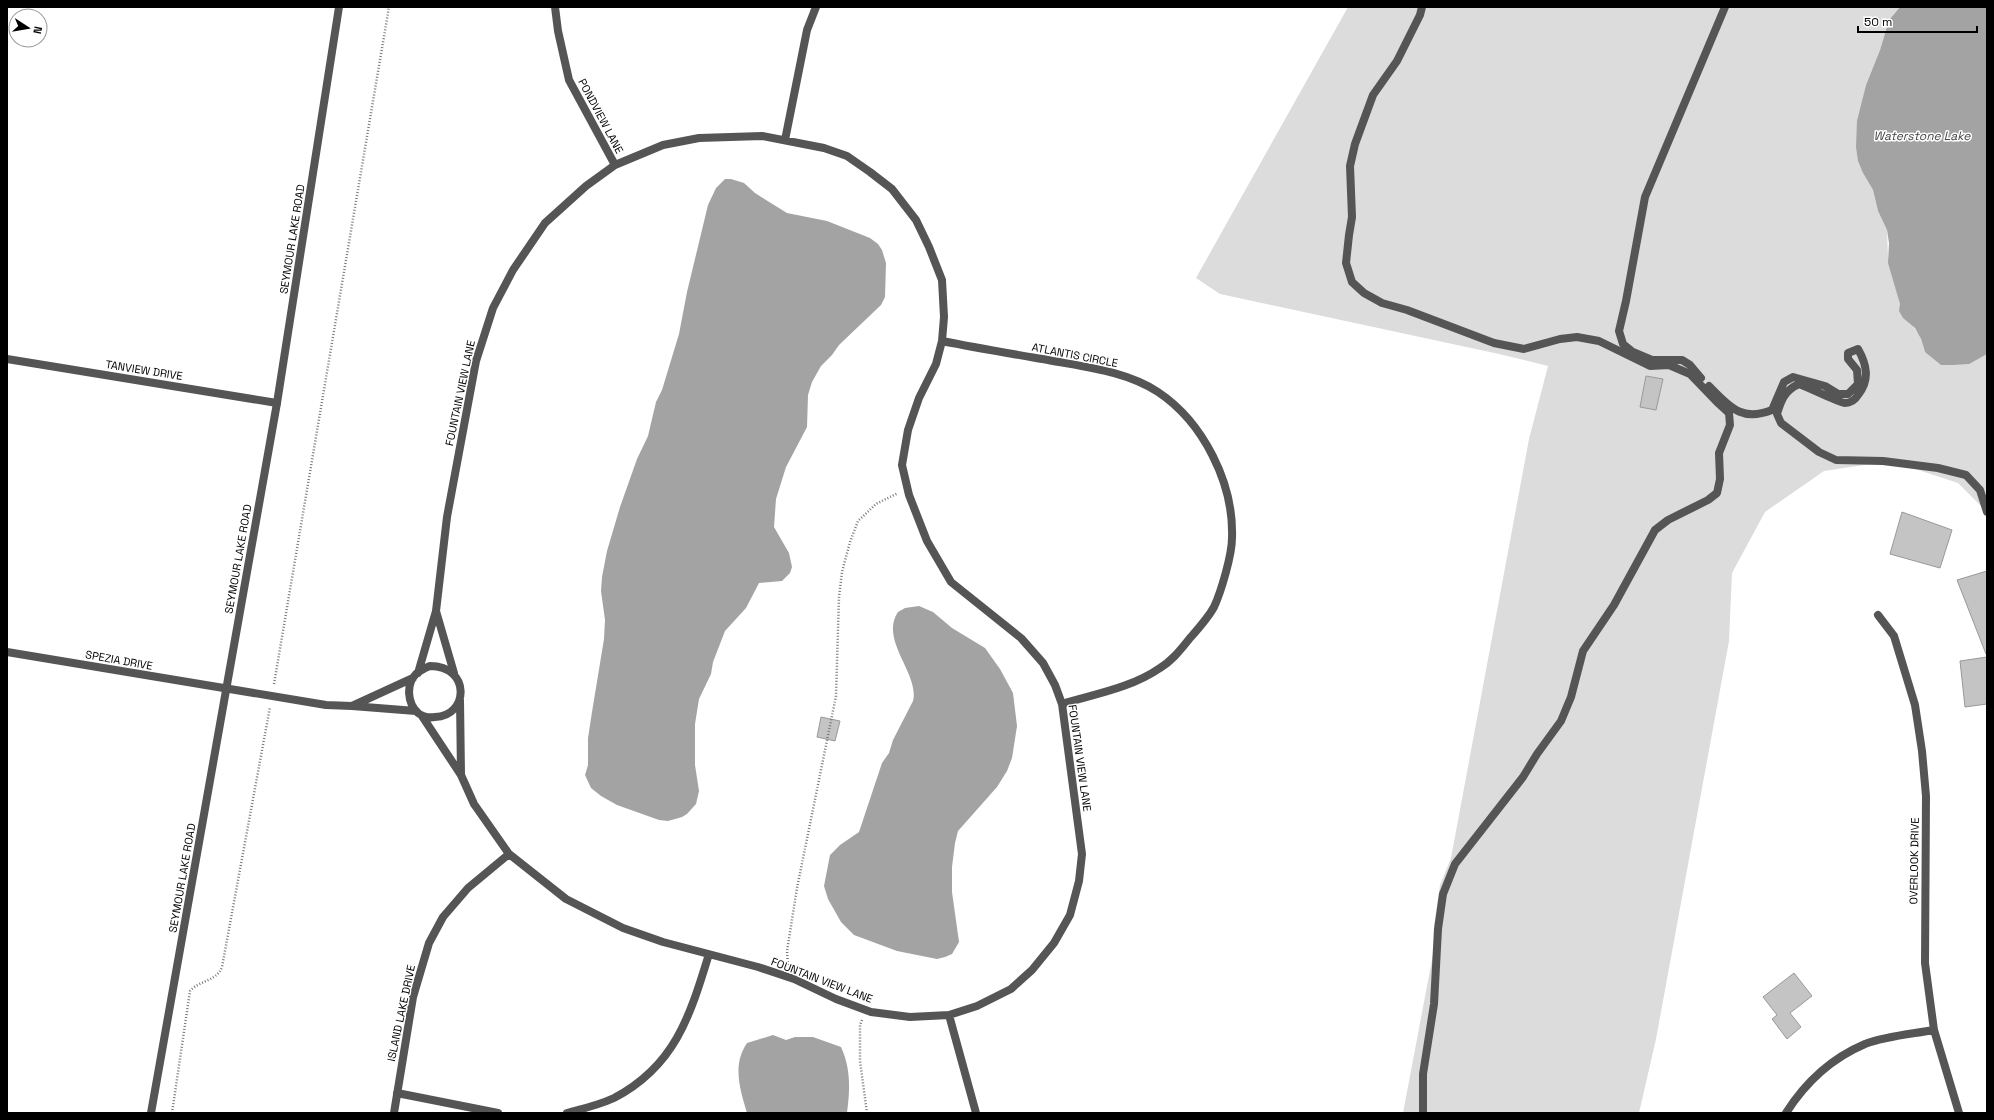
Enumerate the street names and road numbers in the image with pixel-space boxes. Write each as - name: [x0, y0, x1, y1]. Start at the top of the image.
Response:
- street label: PONDVIEW LANE: [575, 76, 627, 156]
- street label: SEYMOUR LAKE ROAD: [276, 183, 308, 295]
- street label: FOUNTAIN VIEW LANE: [442, 339, 478, 447]
- street label: ATLANTIS CIRCLE: [1031, 340, 1119, 370]
- street label: TANVIEW DRIVE: [104, 357, 184, 383]
- street label: SEYMOUR LAKE ROAD: [221, 503, 255, 615]
- street label: SPEZIA DRIVE: [84, 647, 154, 673]
- street label: FOUNTAIN VIEW LANE: [1066, 704, 1094, 812]
- street label: OVERLOOK DRIVE: [1906, 817, 1922, 905]
- street label: SEYMOUR LAKE ROAD: [165, 822, 199, 934]
- street label: FOUNTAIN VIEW LANE: [769, 954, 875, 1006]
- street label: ISLAND LAKE DRIVE: [384, 963, 418, 1063]

